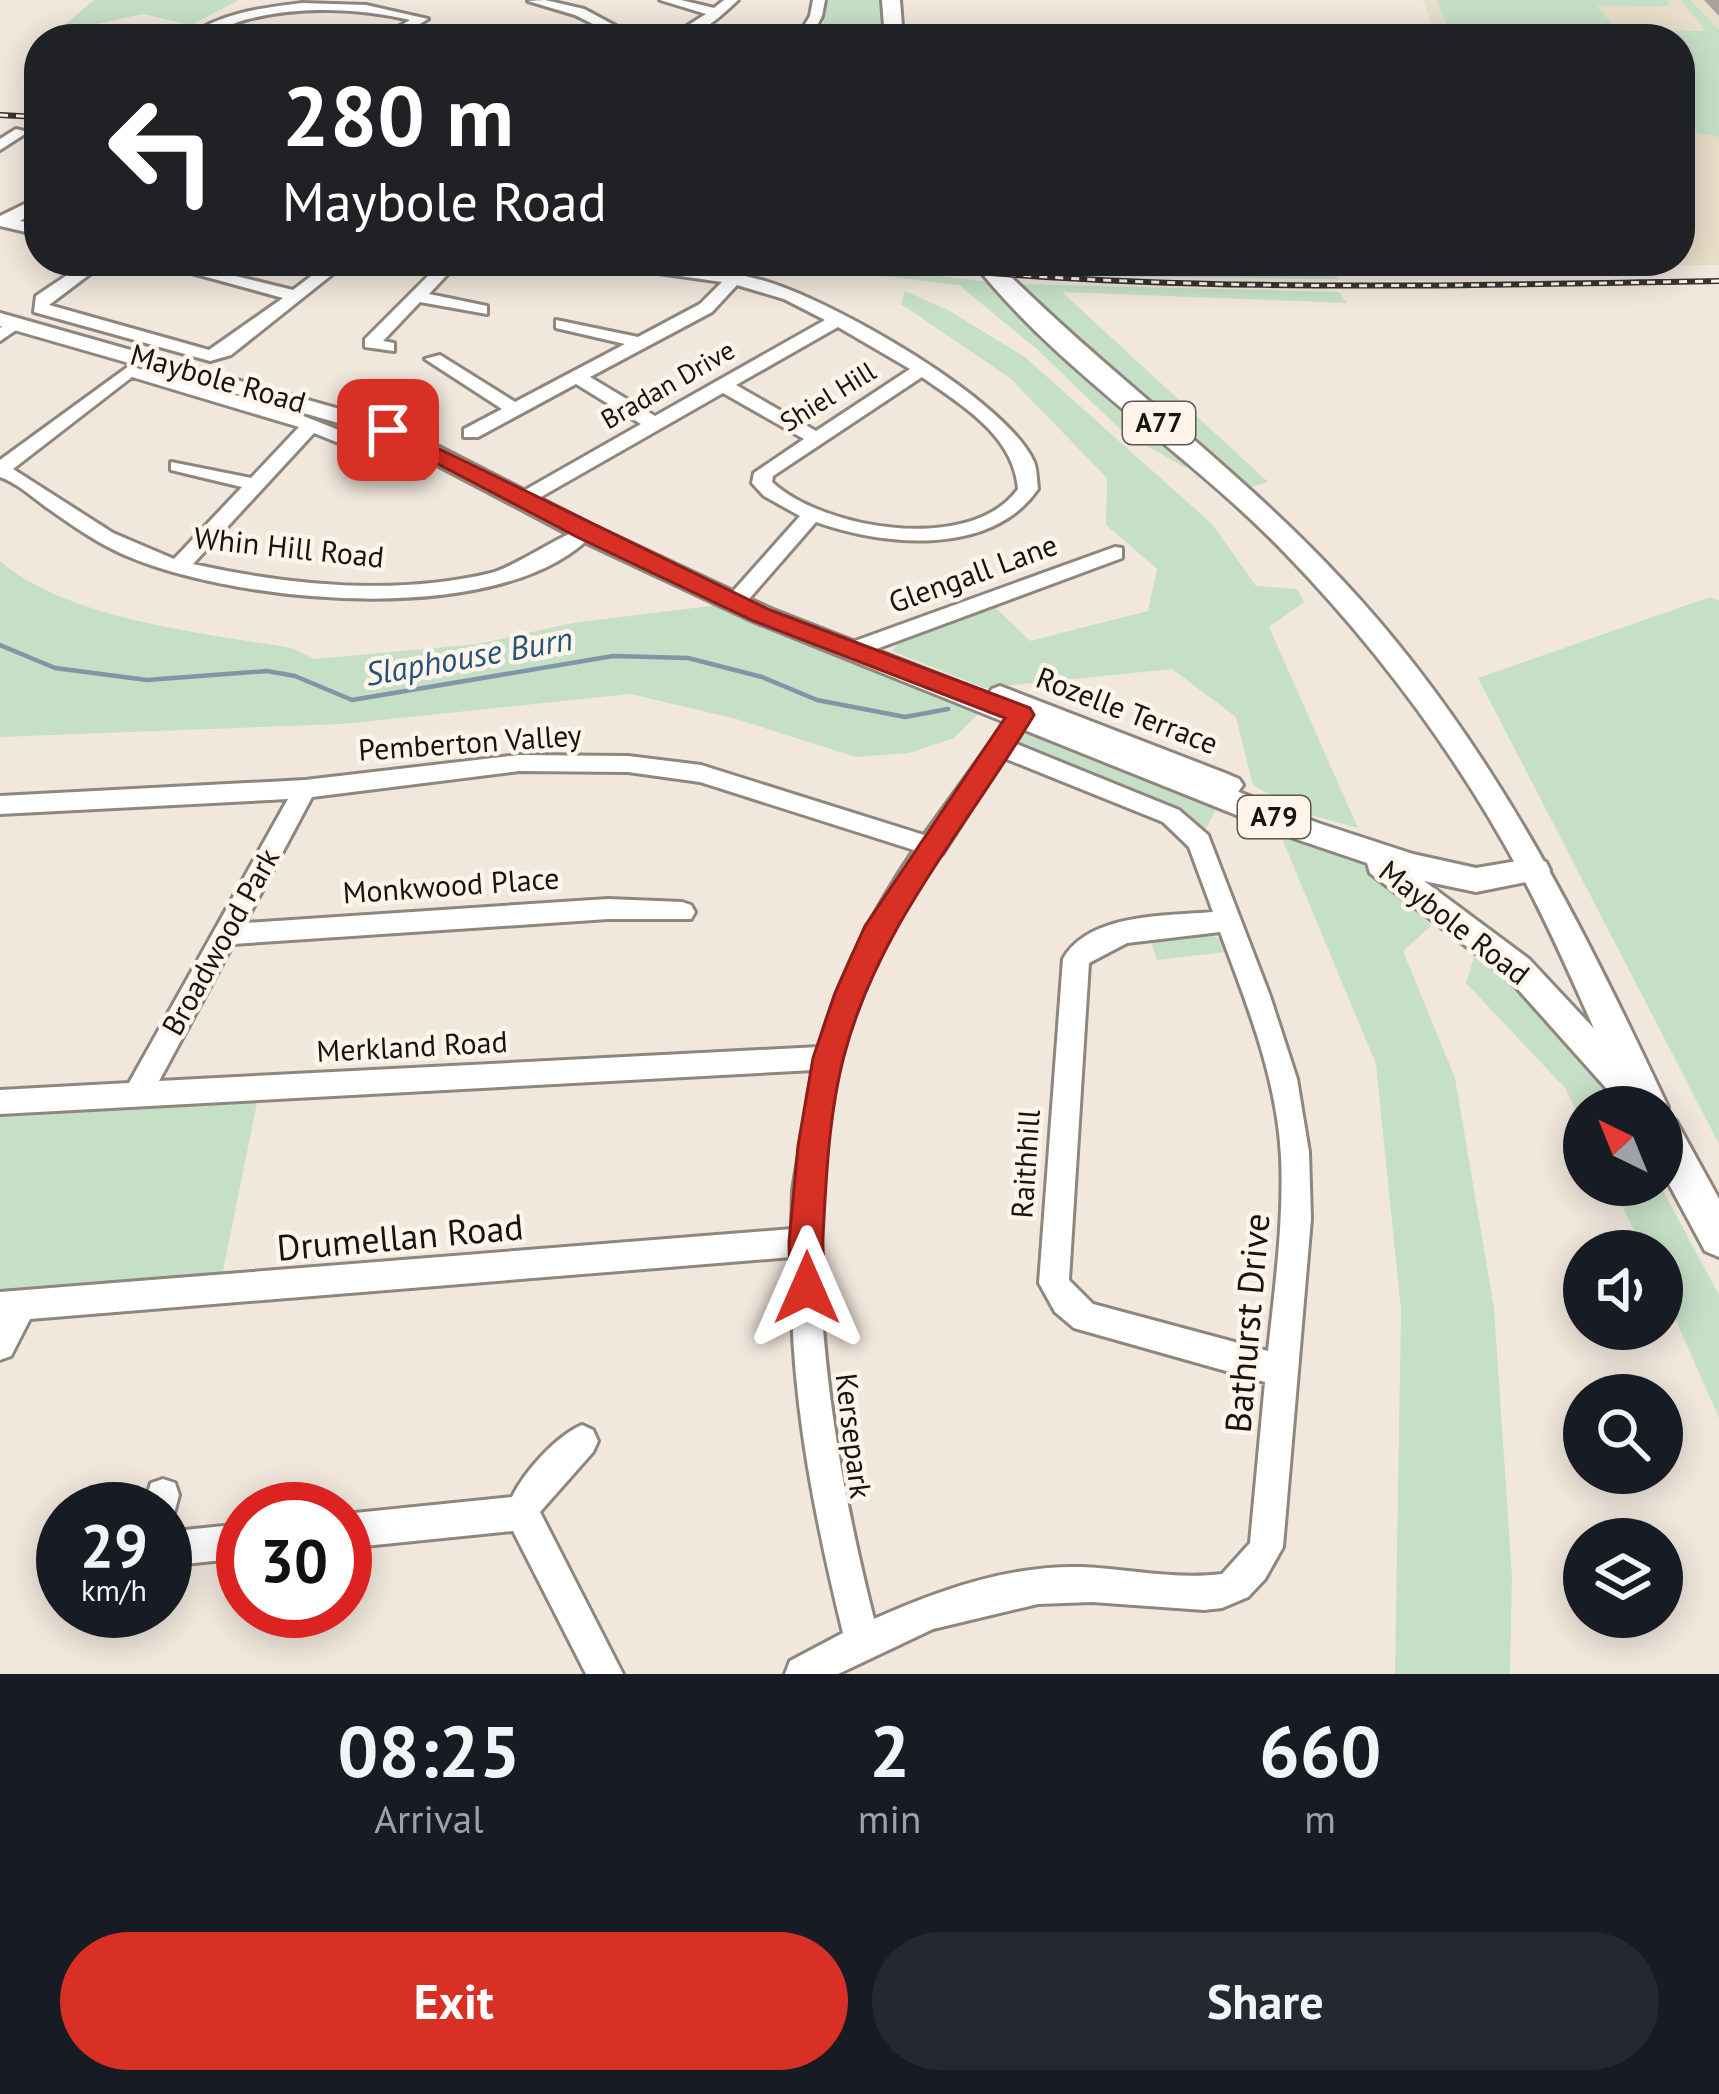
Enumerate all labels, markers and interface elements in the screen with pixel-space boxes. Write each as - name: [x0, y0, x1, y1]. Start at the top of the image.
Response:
- text: 280 m: [282, 60, 514, 169]
- icon: left: [84, 72, 240, 228]
- text: Maybole Road: [282, 166, 607, 236]
- street label: Bradan Drive: [595, 332, 740, 436]
- street label: Maybole Road: [126, 334, 310, 421]
- street label: Shiel Hill: [773, 354, 882, 439]
- pin: [337, 379, 439, 481]
- icon: arrive: [355, 397, 421, 463]
- road number: A77: [1123, 402, 1195, 444]
- street label: Whin Hill Road: [192, 517, 386, 576]
- street label: Glengall Lane: [883, 524, 1062, 621]
- water label: Slaphouse Burn: [362, 616, 576, 695]
- street label: Rozelle Terrace: [1031, 657, 1224, 762]
- street label: Pemberton Valley: [357, 714, 583, 769]
- road number: A79: [1238, 796, 1310, 838]
- street label: Broadwood Park: [152, 840, 287, 1042]
- street label: Maybole Road: [1372, 851, 1538, 993]
- street label: Monkwood Place: [341, 857, 561, 912]
- street label: Merkland Road: [315, 1021, 508, 1070]
- north arrow: [1563, 1086, 1683, 1206]
- map controls: [1563, 1086, 1683, 1638]
- street label: Raithhill: [1001, 1108, 1048, 1220]
- street label: Drumellan Road: [275, 1202, 525, 1271]
- street label: Bathurst Drive: [1214, 1211, 1280, 1435]
- position arrow: [744, 1225, 870, 1351]
- button: sound: [1563, 1230, 1683, 1350]
- street label: Kersepark: [827, 1371, 882, 1501]
- button: search: [1563, 1374, 1683, 1494]
- speed limit sign: 30: [216, 1482, 372, 1638]
- text: 29: [80, 1506, 148, 1584]
- button: layers: [1563, 1518, 1683, 1638]
- text: km/h: [81, 1570, 147, 1609]
- text: 08:25: [338, 1704, 520, 1797]
- text: 2: [869, 1704, 910, 1797]
- text: 660: [1259, 1704, 1381, 1797]
- text: Arrival: [374, 1793, 484, 1844]
- text: min: [858, 1793, 921, 1844]
- text: m: [1304, 1793, 1336, 1844]
- button: Exit: [60, 1932, 848, 2070]
- button: Share: [872, 1932, 1659, 2070]

